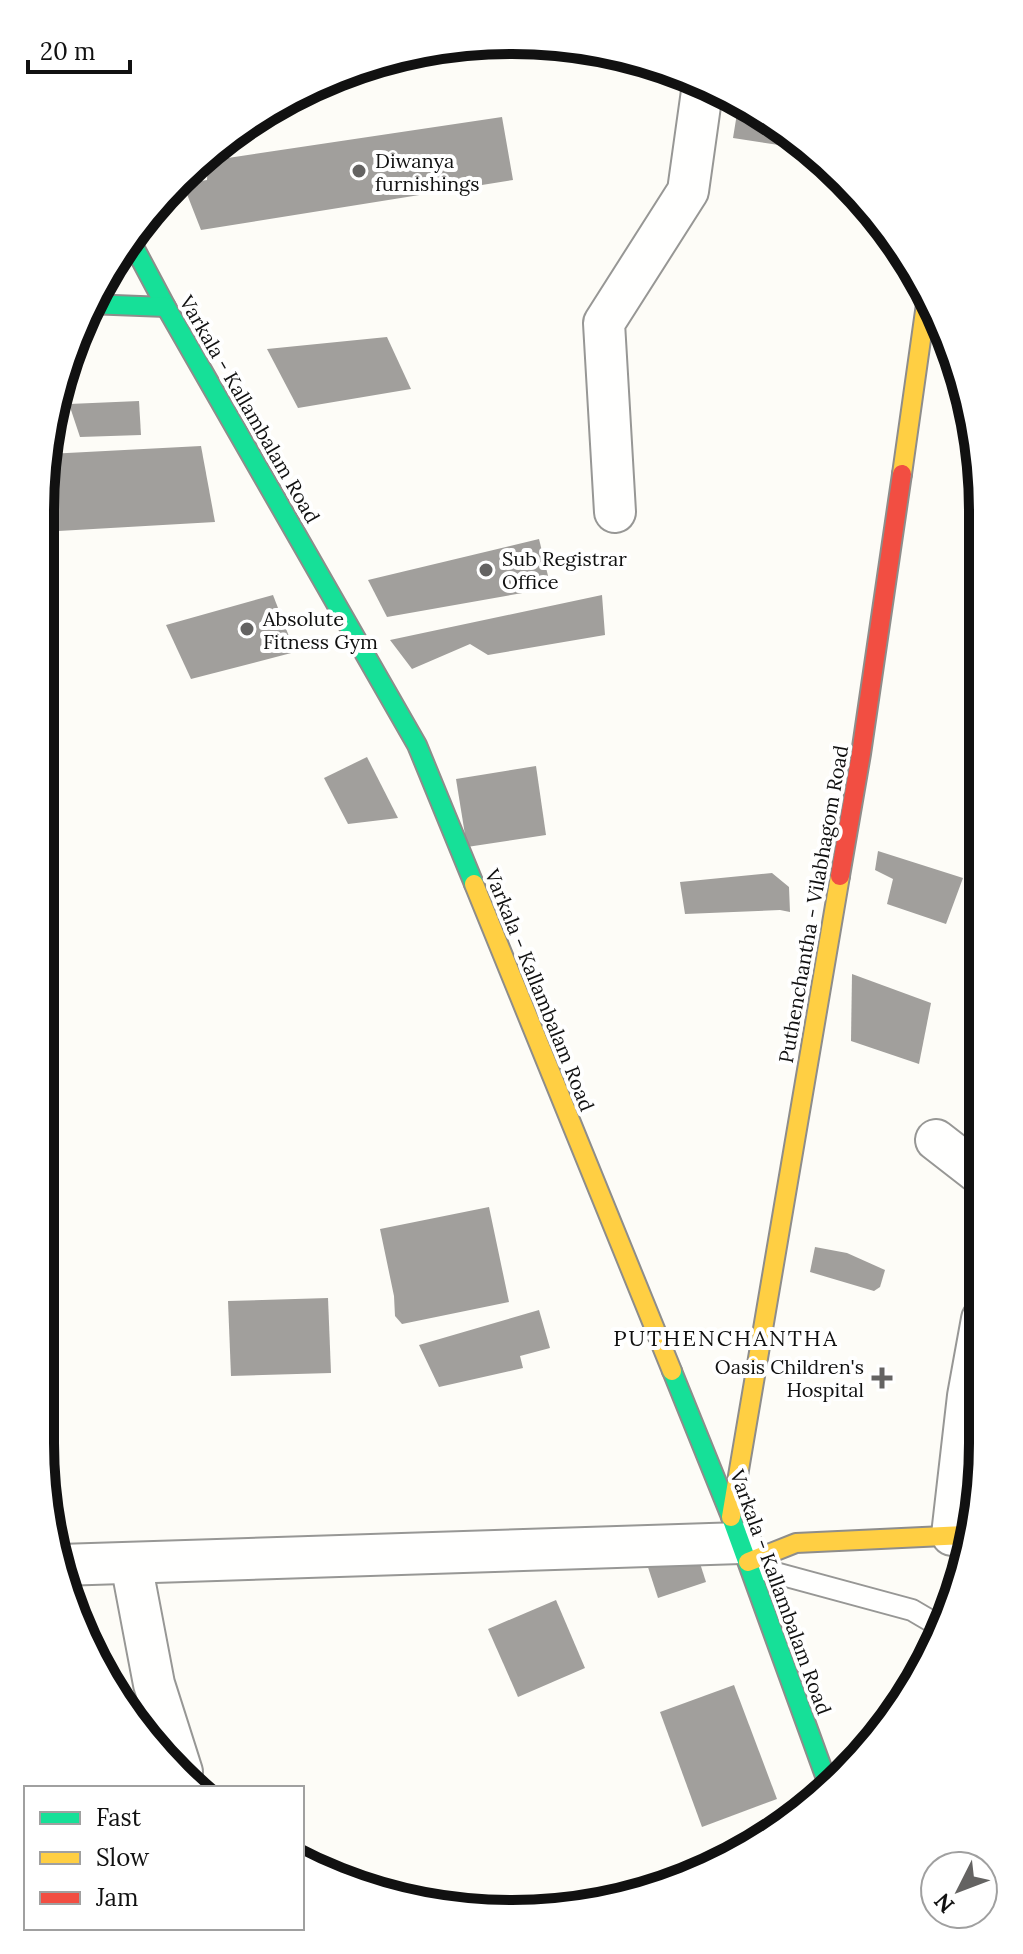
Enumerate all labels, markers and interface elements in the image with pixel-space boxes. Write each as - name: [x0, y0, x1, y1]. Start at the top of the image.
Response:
- scale bar: [28, 24, 130, 74]
- text: 20 m: [40, 36, 96, 67]
- place label: Diwanya furnishings: [375, 148, 479, 196]
- marker: Diwanya furnishings: [350, 162, 368, 180]
- street label: Varkala - Kallambalam Road: [174, 290, 326, 527]
- place label: Sub Registrar Office: [502, 546, 627, 594]
- marker: Sub Registrar Office: [477, 561, 495, 579]
- place label: Absolute Fitness Gym: [262, 606, 378, 654]
- marker: Absolute Fitness Gym: [238, 620, 256, 638]
- street label: Puthenchantha - Vilabhagom Road: [773, 743, 853, 1065]
- street label: Varkala - Kallambalam Road: [480, 864, 600, 1115]
- district label: PUTHENCHANTHA: [613, 1324, 839, 1352]
- place label: Oasis Children's Hospital: [715, 1354, 864, 1402]
- marker: Oasis Children's Hospital: [871, 1367, 893, 1389]
- street label: Varkala - Kallambalam Road: [725, 1465, 837, 1718]
- legend: [24, 1786, 304, 1930]
- text: Fast: [96, 1802, 142, 1833]
- text: Slow: [96, 1842, 150, 1873]
- north arrow: [919, 1850, 999, 1930]
- text: Jam: [95, 1882, 138, 1913]
- text: N: [928, 1888, 960, 1919]

